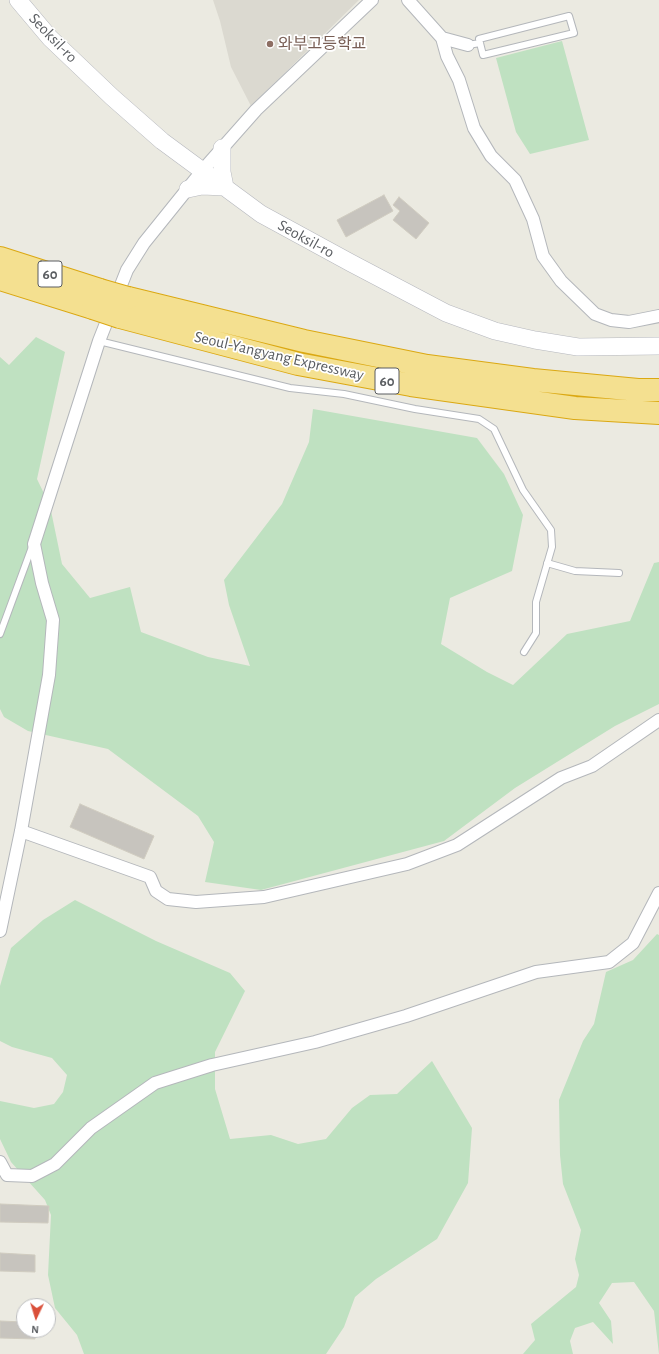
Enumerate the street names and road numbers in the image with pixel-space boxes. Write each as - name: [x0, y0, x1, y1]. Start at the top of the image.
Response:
- street label: Seoksil-ro: [25, 9, 81, 67]
- street label: Seoksil-ro: [274, 216, 338, 262]
- road number: 60: [38, 261, 62, 287]
- street label: Seoul-Yangyang Expressway: [192, 327, 366, 385]
- road number: 60: [375, 368, 399, 394]

